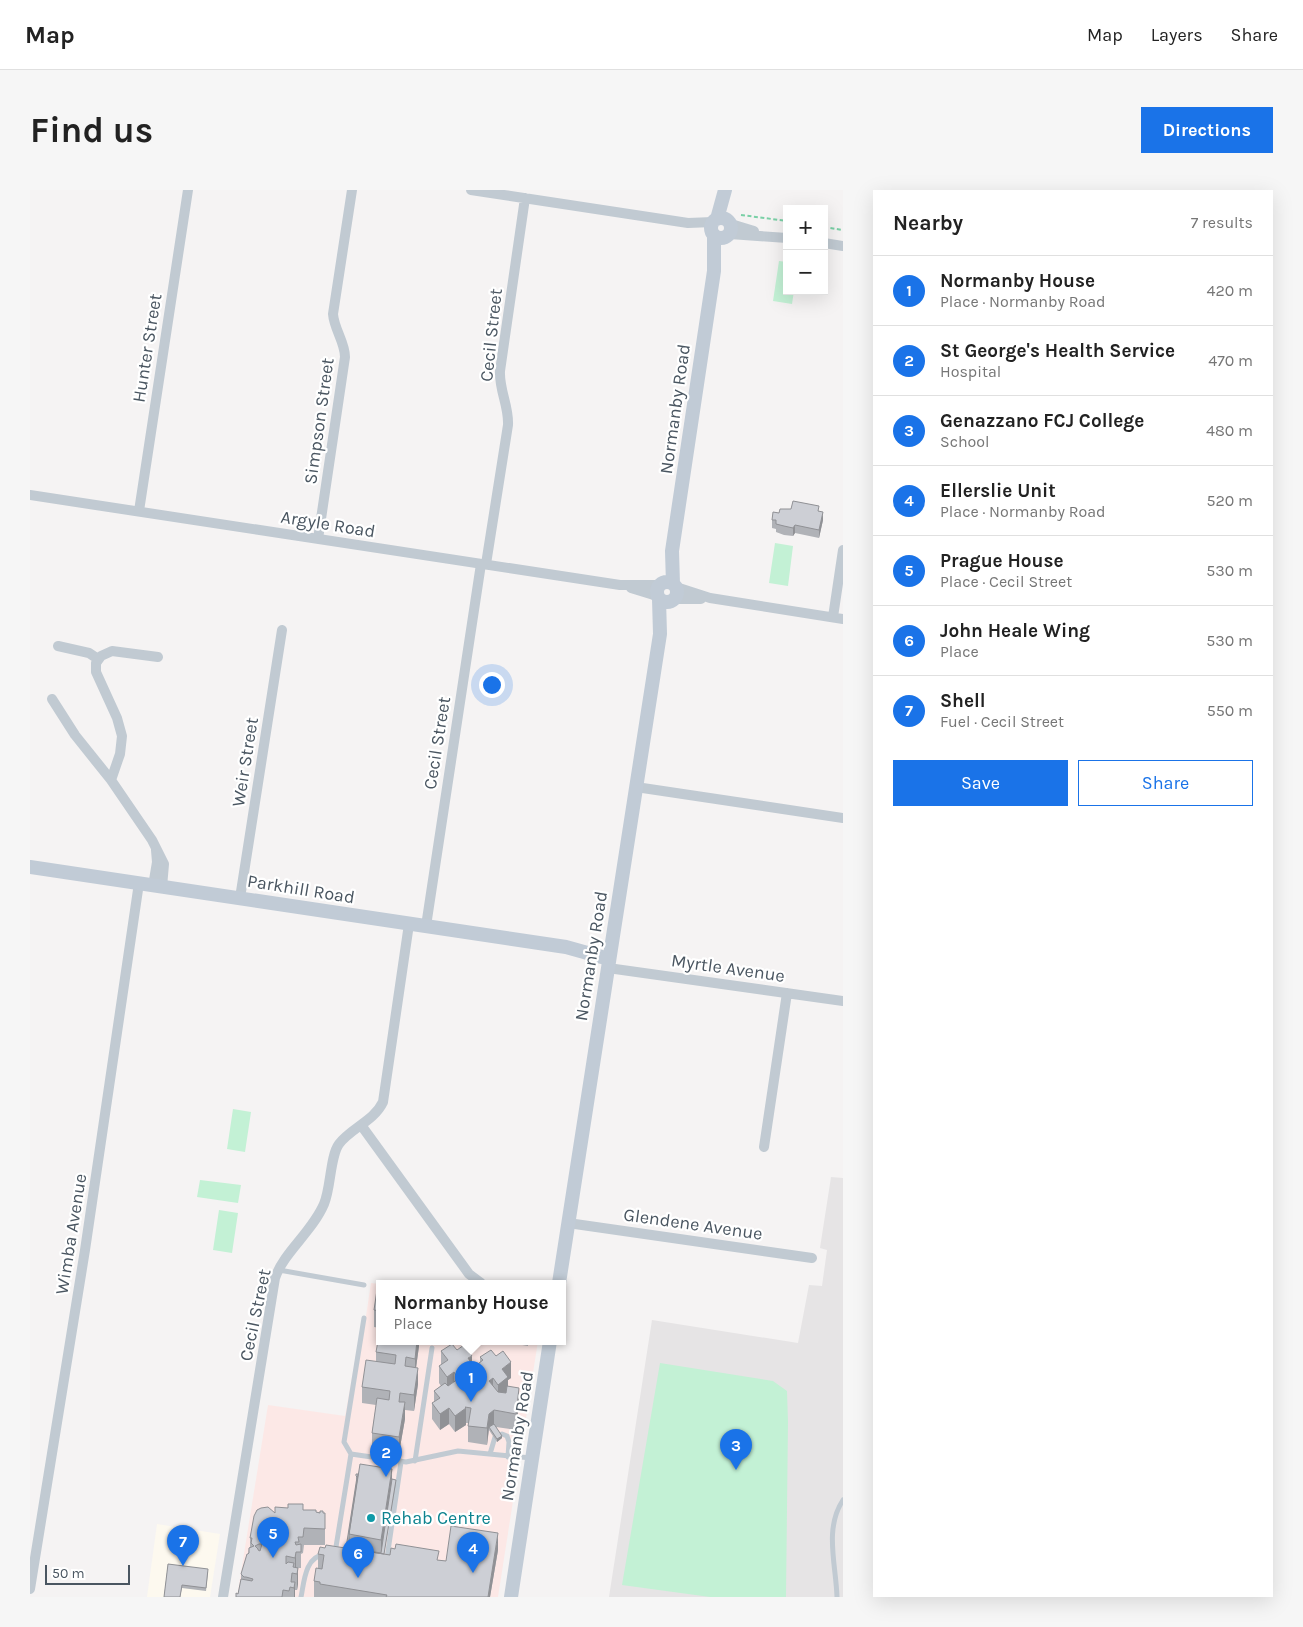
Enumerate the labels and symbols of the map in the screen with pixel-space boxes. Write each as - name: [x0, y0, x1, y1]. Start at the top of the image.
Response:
- street label: Cecil Street: [475, 287, 507, 383]
- street label: Hunter Street: [128, 292, 167, 404]
- street label: Normanby Road: [655, 343, 695, 475]
- street label: Simpson Street: [299, 356, 339, 486]
- street label: Argyle Road: [279, 506, 377, 542]
- your location: [479, 672, 505, 698]
- street label: Cecil Street: [419, 695, 455, 791]
- street label: Weir Street: [227, 715, 263, 808]
- street label: Parkhill Road: [246, 870, 356, 908]
- street label: Normanby Road: [570, 890, 612, 1022]
- street label: Myrtle Avenue: [670, 949, 786, 987]
- street label: Wimba Avenue: [51, 1172, 91, 1296]
- street label: Glendene Avenue: [622, 1203, 764, 1245]
- street label: Cecil Street: [235, 1267, 276, 1363]
- pin: 1: [455, 1361, 487, 1402]
- street label: Normanby Road: [496, 1370, 538, 1502]
- pin: 3: [720, 1429, 752, 1470]
- pin: 2: [370, 1436, 402, 1477]
- place label: Rehab Centre: [381, 1507, 491, 1529]
- marker: Rehab Centre: [365, 1512, 377, 1524]
- pin: 5: [257, 1517, 289, 1558]
- pin: 7: [167, 1525, 199, 1566]
- pin: 4: [457, 1532, 489, 1573]
- pin: 6: [342, 1537, 374, 1578]
- scale bar: [45, 1562, 130, 1585]

